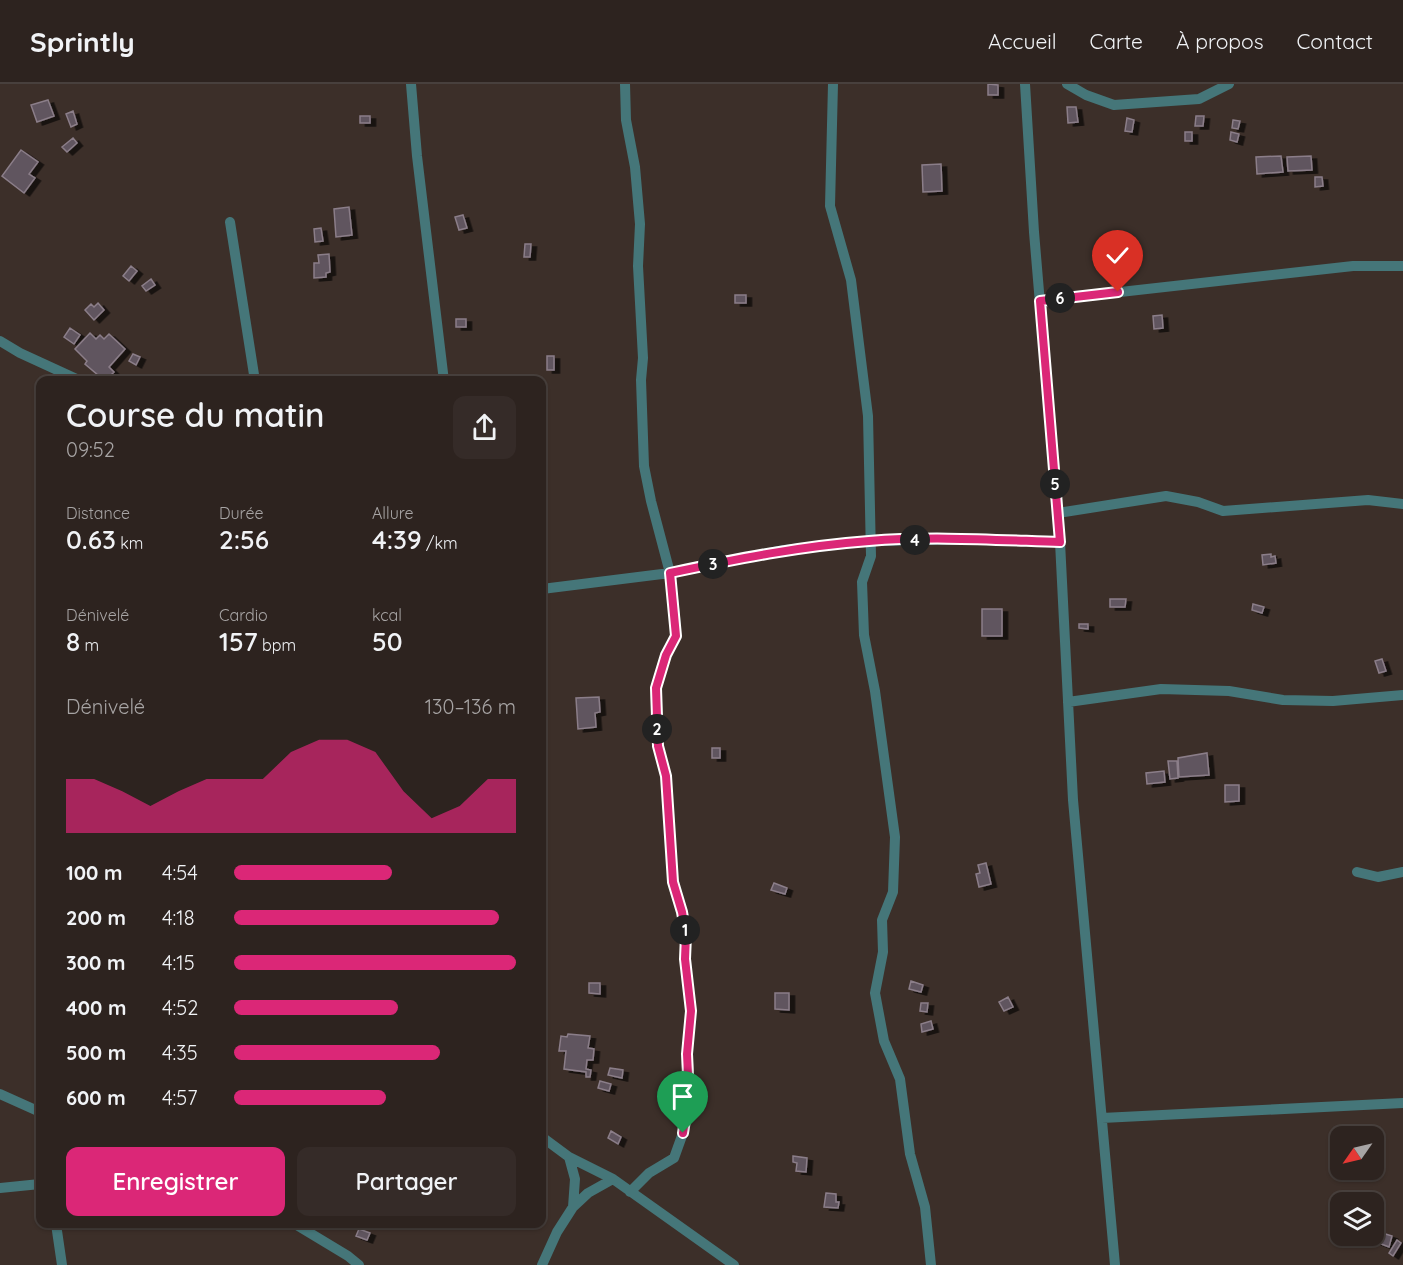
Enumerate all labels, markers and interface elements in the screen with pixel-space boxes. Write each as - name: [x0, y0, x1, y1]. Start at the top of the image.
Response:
- text: Sprintly: [30, 24, 135, 59]
- text: Accueil: [988, 28, 1057, 54]
- text: Carte: [1090, 28, 1143, 54]
- text: À propos: [1176, 28, 1264, 54]
- text: Contact: [1297, 28, 1373, 54]
- pin: [1092, 230, 1143, 292]
- icon: check: [1101, 239, 1134, 272]
- pin: 6: [1045, 283, 1075, 313]
- text: 6: [1056, 288, 1064, 308]
- text: Course du matin: [66, 394, 324, 435]
- button: share: [453, 396, 516, 459]
- text: 09:52: [66, 437, 115, 462]
- pin: 5: [1040, 469, 1070, 499]
- text: 5: [1050, 474, 1060, 494]
- text: Distance: [66, 503, 130, 523]
- text: Durée: [219, 503, 264, 523]
- text: Allure: [372, 503, 414, 523]
- text: 0.63: [66, 523, 116, 556]
- text: 2:56: [219, 523, 269, 556]
- text: 4:39: [372, 523, 422, 556]
- pin: 4: [900, 525, 930, 555]
- text: 4: [910, 530, 920, 550]
- text: km: [116, 533, 143, 553]
- text: /km: [422, 533, 458, 553]
- pin: 3: [698, 549, 728, 579]
- text: 3: [709, 554, 717, 574]
- text: Dénivelé: [66, 605, 129, 625]
- text: Cardio: [219, 605, 268, 625]
- text: kcal: [372, 605, 402, 625]
- text: 8: [66, 625, 80, 658]
- text: 157: [219, 625, 258, 658]
- text: 50: [372, 625, 403, 658]
- text: m: [80, 635, 99, 655]
- text: bpm: [258, 635, 296, 655]
- text: Dénivelé: [66, 694, 145, 719]
- text: 130–136 m: [425, 694, 516, 719]
- pin: 2: [642, 714, 672, 744]
- text: 2: [652, 719, 662, 739]
- text: 100 m: [66, 860, 122, 885]
- text: 4:54: [162, 860, 198, 885]
- text: 200 m: [66, 905, 126, 930]
- text: 4:18: [162, 905, 194, 930]
- pin: 1: [670, 915, 700, 945]
- text: 1: [682, 920, 688, 940]
- text: 300 m: [66, 950, 125, 975]
- text: 4:15: [162, 950, 195, 975]
- text: 400 m: [66, 995, 126, 1020]
- text: 4:52: [162, 995, 198, 1020]
- text: 500 m: [66, 1040, 126, 1065]
- text: 4:35: [162, 1040, 198, 1065]
- pin: [657, 1071, 708, 1133]
- icon: arrive: [666, 1080, 699, 1113]
- text: 600 m: [66, 1085, 126, 1110]
- text: 4:57: [162, 1085, 197, 1110]
- north arrow: [1330, 1126, 1384, 1180]
- map controls: [1330, 1126, 1384, 1246]
- button: Enregistrer: [66, 1147, 285, 1216]
- button: Partager: [297, 1147, 516, 1216]
- button: layers: [1330, 1192, 1384, 1246]

